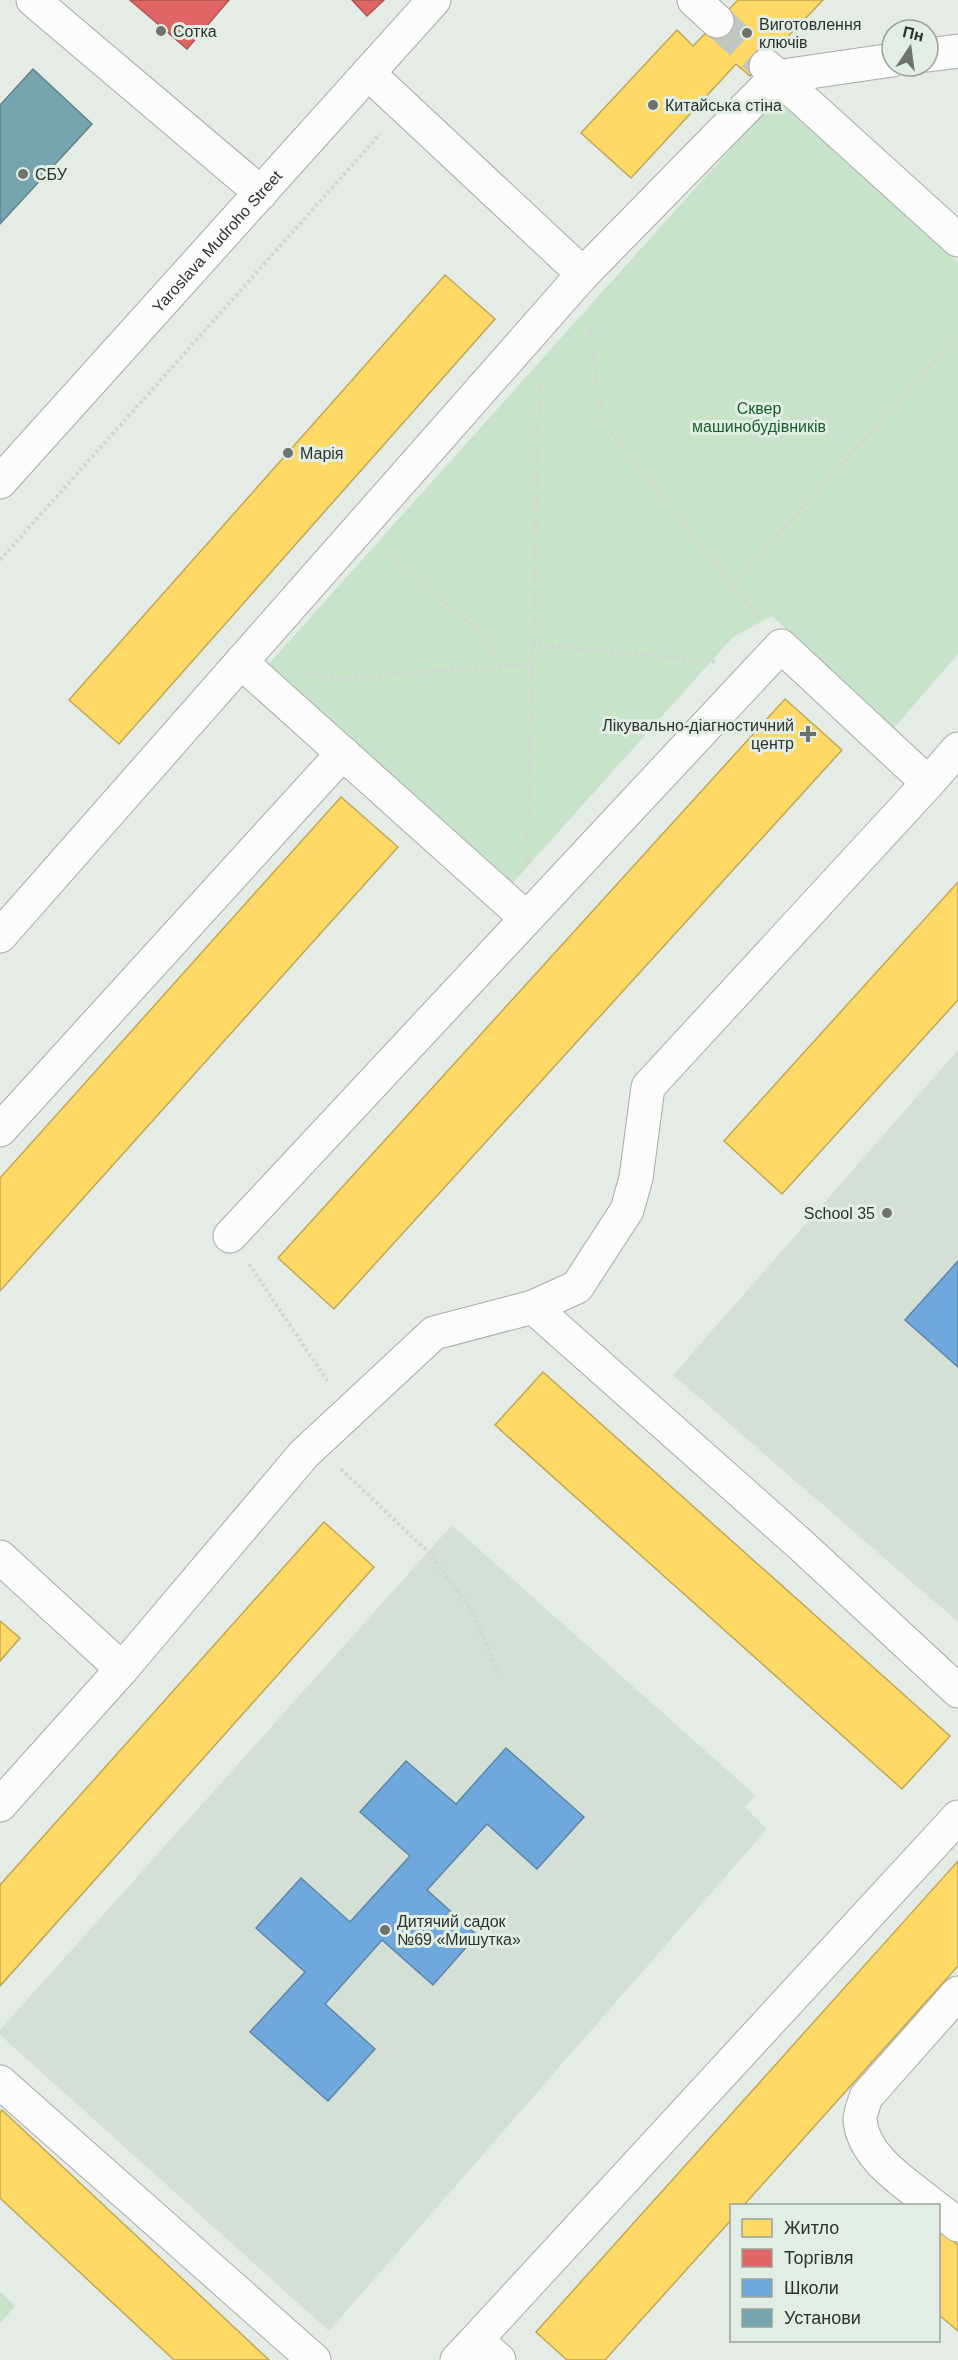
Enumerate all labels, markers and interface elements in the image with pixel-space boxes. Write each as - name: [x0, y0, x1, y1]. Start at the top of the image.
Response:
- place label: Виготовлення ключів: [759, 16, 861, 51]
- north arrow: [880, 18, 940, 78]
- place label: Сотка: [173, 23, 217, 40]
- text: Пн: [901, 23, 925, 45]
- marker: Сотка: [154, 24, 168, 38]
- marker: Виготовлення ключів: [740, 26, 754, 40]
- place label: Китайська стіна: [665, 97, 782, 114]
- marker: Китайська стіна: [646, 98, 660, 112]
- place label: СБУ: [35, 166, 68, 183]
- street label: Yaroslava Mudroho Street: [149, 166, 285, 316]
- marker: СБУ: [16, 167, 30, 181]
- park label: Сквер машинобудівників: [692, 400, 826, 435]
- place label: Марія: [300, 445, 344, 462]
- marker: Марія: [281, 446, 295, 460]
- place label: Лікувально-діагностичний центр: [602, 717, 794, 752]
- marker: Лікувально-діагностичний центр: [799, 725, 817, 743]
- place label: School 35: [804, 1205, 875, 1222]
- marker: School 35: [880, 1206, 894, 1220]
- place label: Дитячий садок №69 «Мишутка»: [397, 1913, 521, 1948]
- marker: Дитячий садок №69 «Мишутка»: [378, 1923, 392, 1937]
- legend: [730, 2204, 940, 2342]
- text: Житло: [784, 2218, 839, 2238]
- text: Торгівля: [784, 2248, 854, 2268]
- text: Школи: [784, 2278, 839, 2298]
- text: Установи: [784, 2308, 861, 2328]

